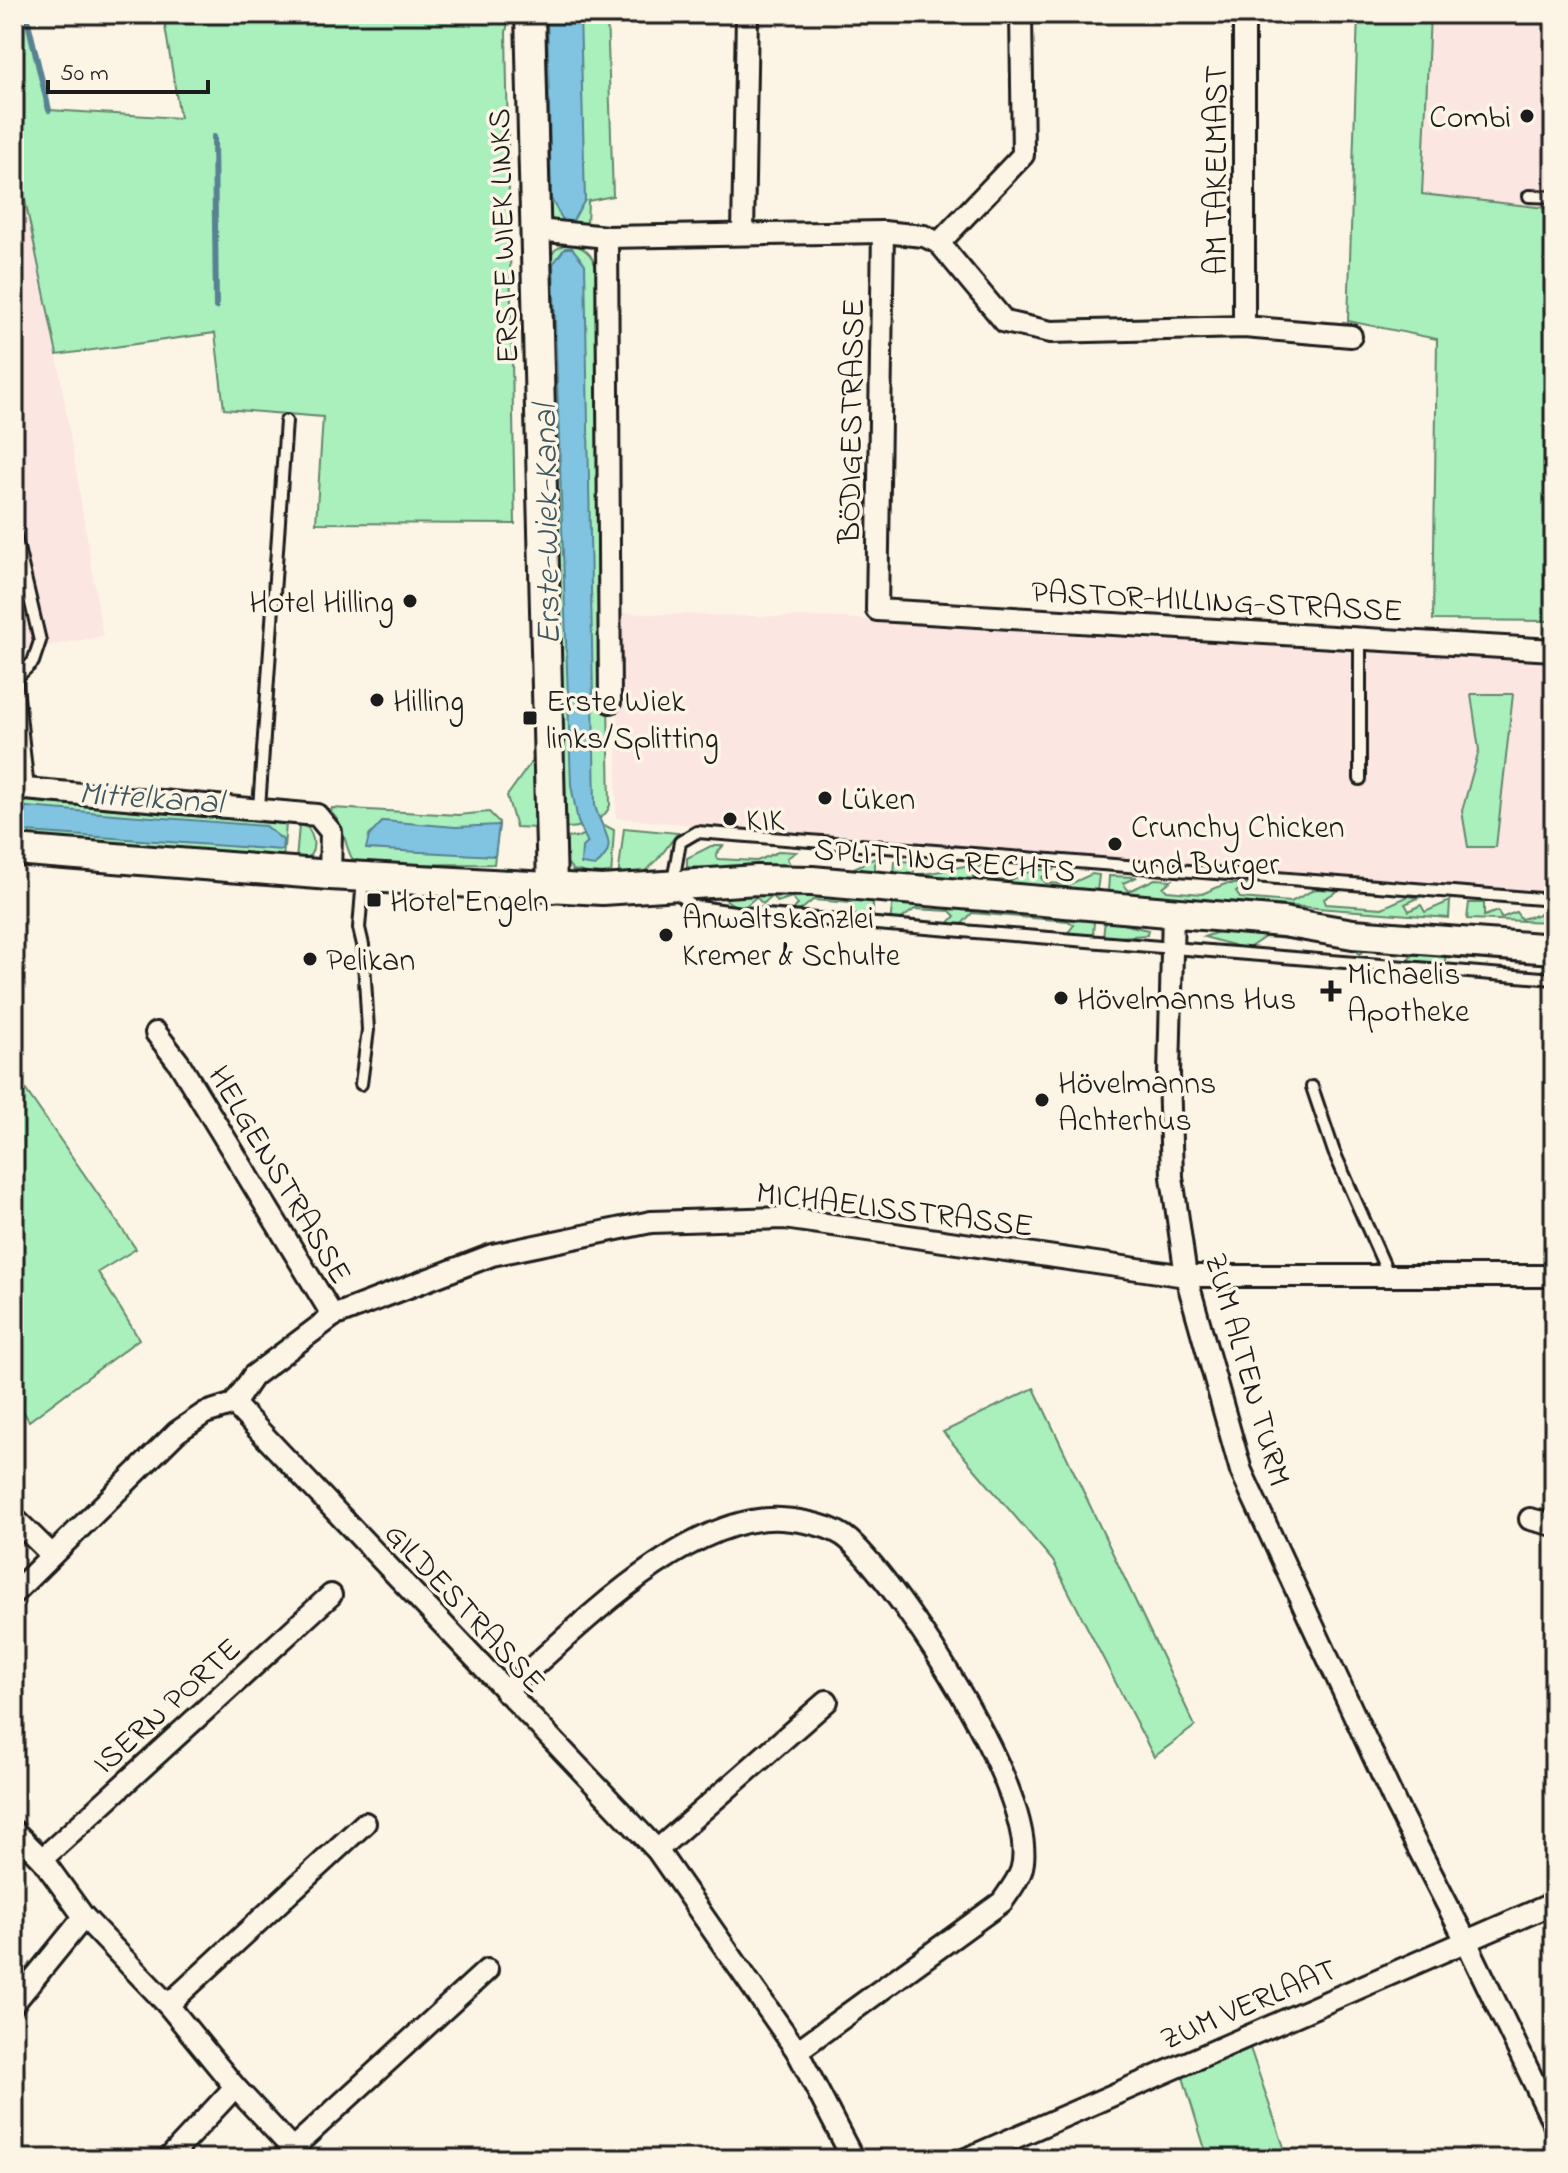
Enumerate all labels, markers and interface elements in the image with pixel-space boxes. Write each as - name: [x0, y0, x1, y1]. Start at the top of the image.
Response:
- scale bar: [48, 44, 208, 94]
- text: 50 m: [60, 57, 109, 92]
- street label: AM TAKELMAST: [1195, 65, 1242, 275]
- place label: Combi: [1429, 96, 1511, 143]
- street label: ERSTE WIEK LINKS: [478, 107, 533, 364]
- marker: Combi: [1518, 107, 1536, 125]
- street label: BÖDIGESTRASSE: [828, 298, 879, 545]
- water label: Erste-Wiek-Kanal: [522, 400, 576, 646]
- street label: PASTOR-HILLING-STRASSE: [1030, 570, 1404, 637]
- place label: Hotel Hilling: [249, 581, 394, 628]
- marker: Hotel Hilling: [401, 592, 419, 610]
- place label: Hilling: [393, 680, 464, 727]
- place label: Erste Wiek links/Splitting: [546, 680, 719, 764]
- marker: Hilling: [368, 691, 386, 709]
- marker: Erste Wiek links/Splitting: [521, 709, 539, 727]
- water label: Mittelkanal: [77, 770, 229, 830]
- place label: Lüken: [841, 778, 915, 825]
- marker: Lüken: [816, 789, 834, 807]
- place label: KIK: [746, 799, 785, 846]
- place label: Crunchy Chicken und Burger: [1131, 806, 1345, 890]
- marker: KIK: [721, 810, 739, 828]
- street label: SPLITTING RECHTS: [812, 828, 1077, 897]
- marker: Crunchy Chicken und Burger: [1106, 835, 1124, 853]
- place label: Hotel Engeln: [390, 880, 549, 927]
- marker: Hotel Engeln: [365, 891, 383, 909]
- place label: Anwaltskanzlei Kremer & Schulte: [682, 897, 901, 981]
- marker: Anwaltskanzlei Kremer & Schulte: [657, 926, 675, 944]
- place label: Pelikan: [326, 939, 415, 986]
- marker: Pelikan: [301, 950, 319, 968]
- place label: Michaelis Apotheke: [1347, 953, 1470, 1037]
- place label: Hövelmanns Hus: [1077, 978, 1296, 1025]
- marker: Michaelis Apotheke: [1322, 982, 1340, 1000]
- marker: Hövelmanns Hus: [1052, 989, 1070, 1007]
- street label: HELGENSTRASSE: [194, 1058, 362, 1294]
- place label: Hövelmanns Achterhus: [1058, 1062, 1216, 1146]
- marker: Hövelmanns Achterhus: [1033, 1091, 1051, 1109]
- street label: MICHAELISSTRASSE: [753, 1171, 1036, 1252]
- street label: ZUM ALTEN TURM: [1190, 1248, 1301, 1492]
- street label: GILDESTRASSE: [372, 1513, 555, 1706]
- street label: ISERN PORTE: [84, 1628, 253, 1787]
- street label: ZUM VERLAAT: [1154, 1948, 1345, 2064]

